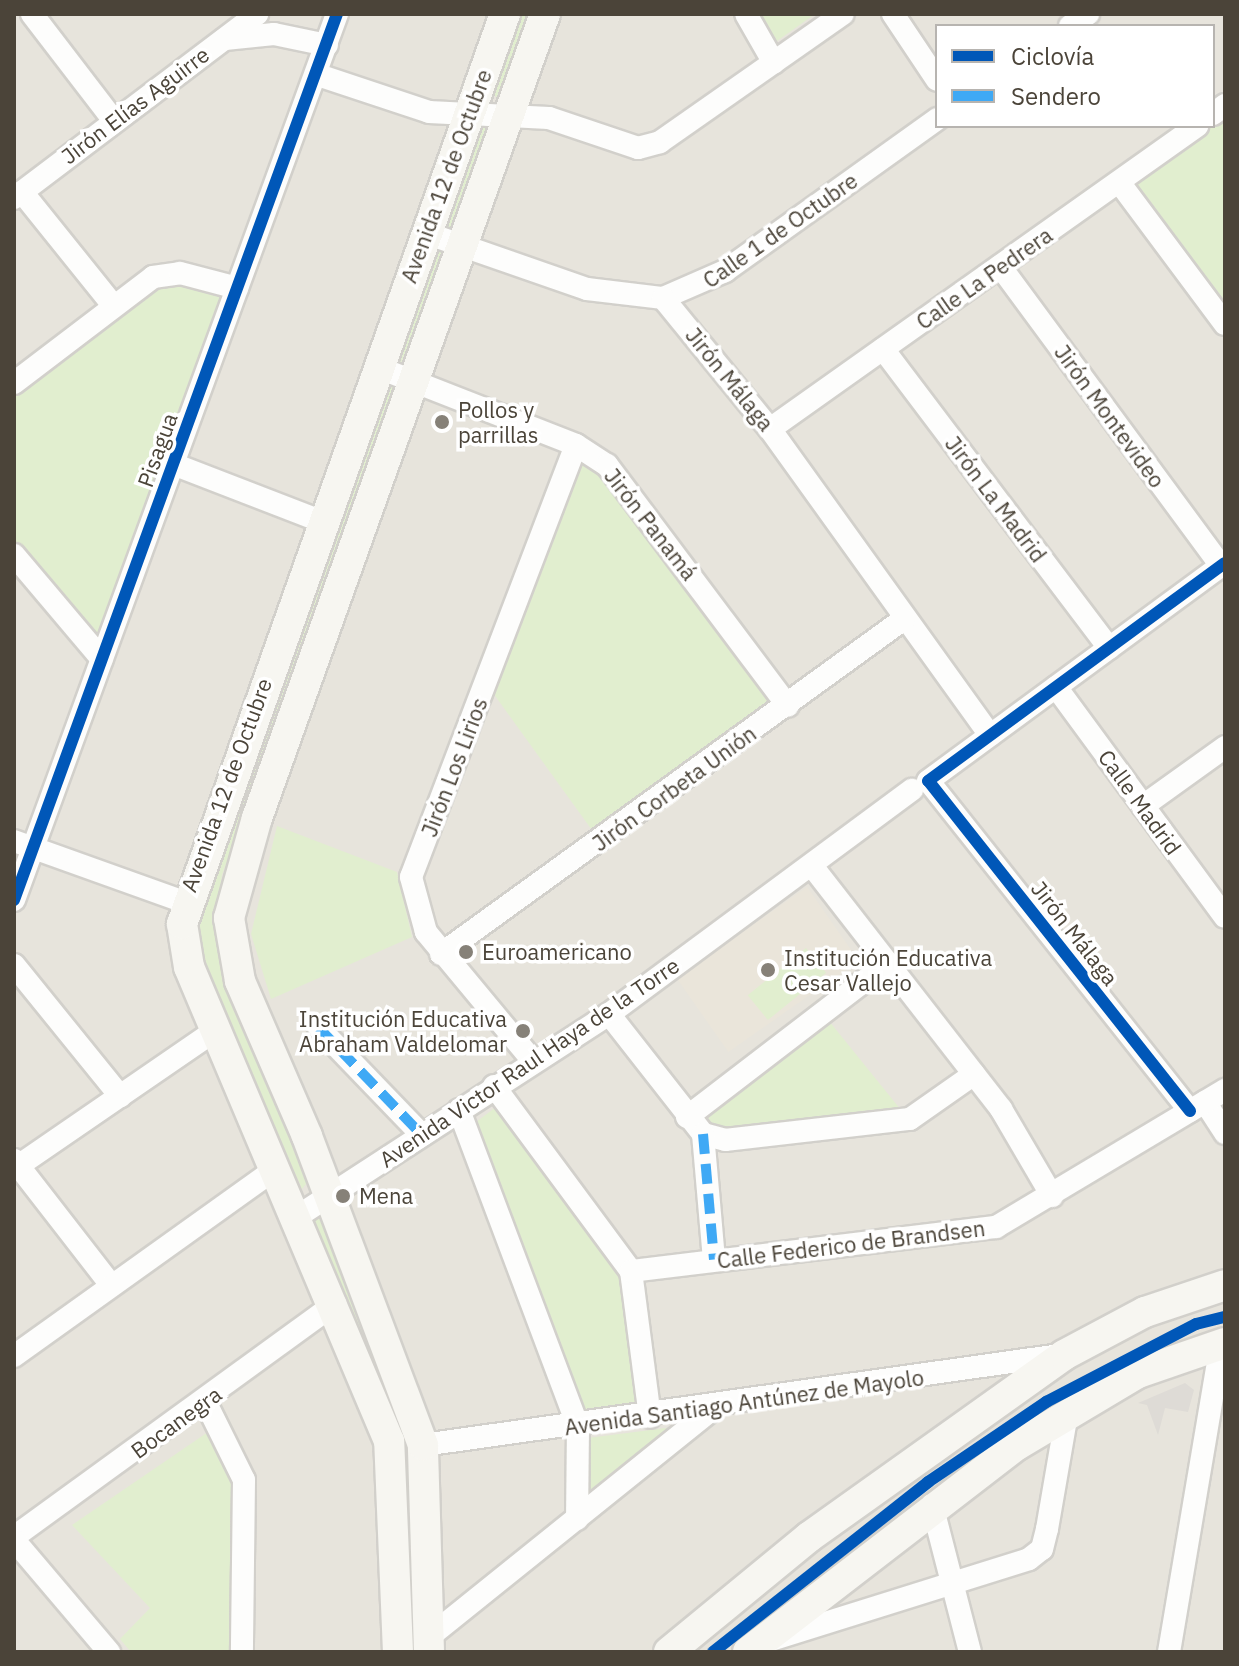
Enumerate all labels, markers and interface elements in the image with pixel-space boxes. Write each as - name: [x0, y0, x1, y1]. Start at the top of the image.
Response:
- legend: [935, 24, 1215, 128]
- text: Ciclovía: [1011, 40, 1094, 72]
- street label: Jirón Elías Aguirre: [56, 41, 214, 169]
- street label: Avenida 12 de Octubre: [395, 66, 497, 286]
- text: Sendero: [1011, 80, 1101, 112]
- street label: Calle 1 de Octubre: [698, 167, 862, 293]
- street label: Calle La Pedrera: [911, 221, 1057, 335]
- street label: Jirón Málaga: [680, 322, 780, 436]
- street label: Jirón Montevideo: [1049, 339, 1171, 493]
- place label: Pollos y parrillas: [458, 396, 538, 448]
- street label: Pisagua: [131, 409, 183, 491]
- marker: Pollos y parrillas: [433, 413, 451, 431]
- street label: Jirón La Madrid: [940, 431, 1052, 567]
- street label: Jirón Panamá: [599, 463, 703, 585]
- street label: Avenida 12 de Octubre: [175, 675, 277, 895]
- street label: Jirón Los Lirios: [415, 694, 493, 840]
- street label: Jirón Corbeta Unión: [587, 720, 761, 856]
- street label: Calle Madrid: [1093, 744, 1187, 860]
- street label: Jirón Málaga: [1026, 875, 1124, 991]
- place label: Euroamericano: [482, 939, 632, 965]
- marker: Euroamericano: [457, 943, 475, 961]
- place label: Institución Educativa Cesar Vallejo: [784, 944, 992, 996]
- street label: Avenida Victor Raul Haya de la Torre: [374, 952, 684, 1172]
- marker: Institución Educativa Cesar Vallejo: [759, 961, 777, 979]
- place label: Institución Educativa Abraham Valdelomar: [299, 1005, 507, 1056]
- marker: Institución Educativa Abraham Valdelomar: [514, 1022, 532, 1040]
- place label: Mena: [359, 1183, 413, 1209]
- marker: Mena: [334, 1187, 352, 1205]
- street label: Calle Federico de Brandsen: [715, 1214, 987, 1274]
- street label: Avenida Santiago Antúnez de Mayolo: [563, 1364, 925, 1440]
- street label: Bocanegra: [126, 1380, 226, 1464]

